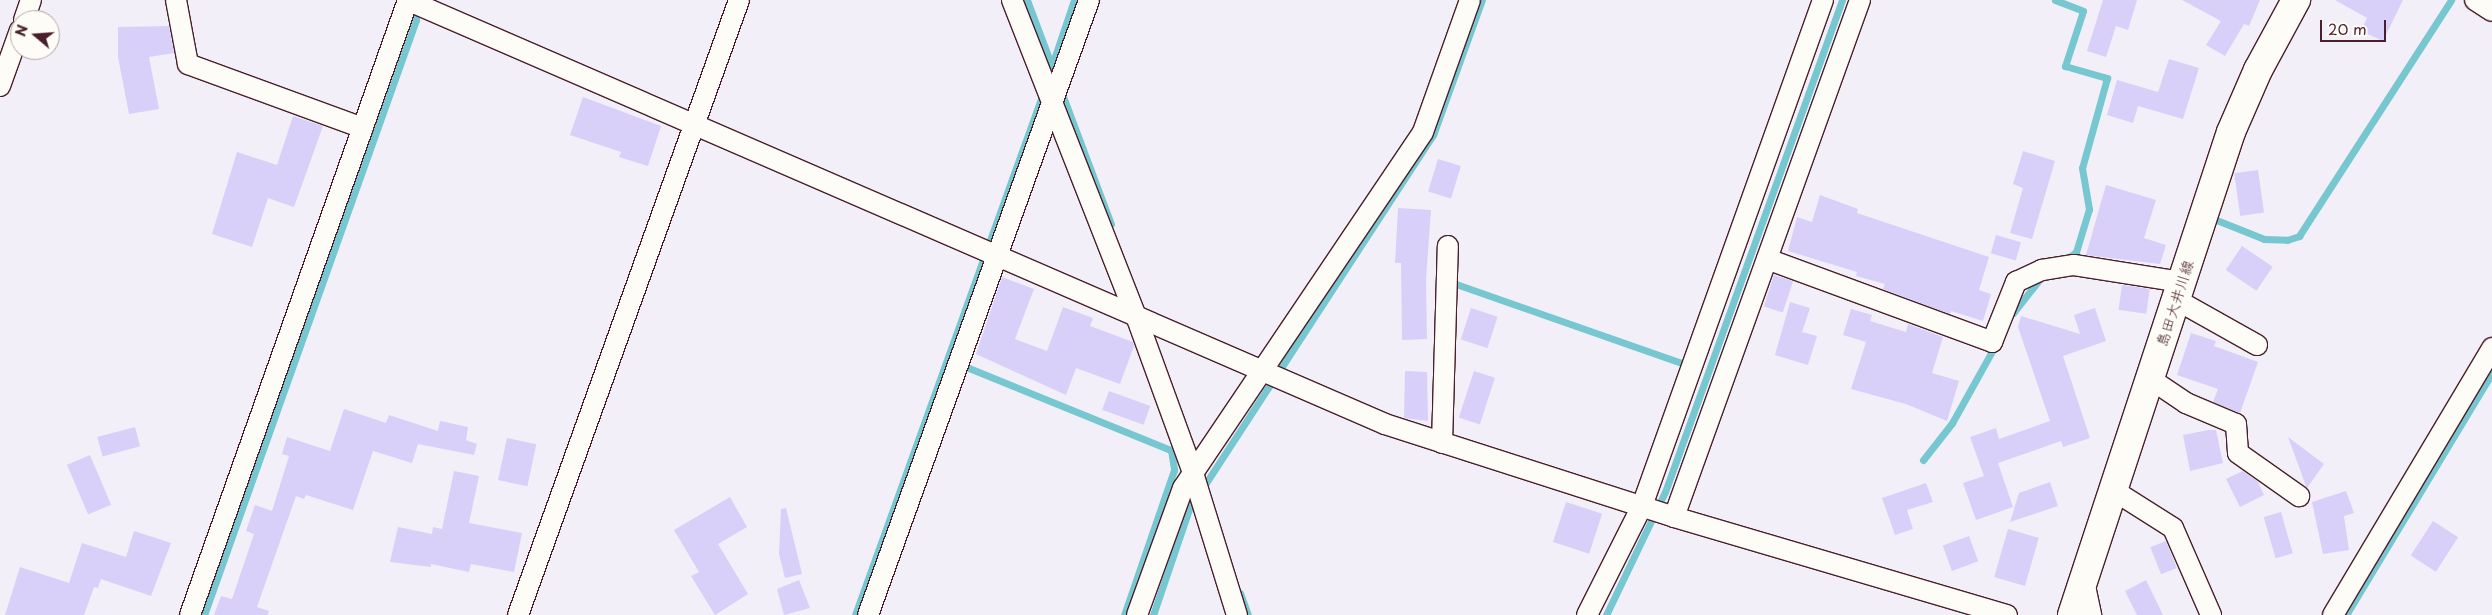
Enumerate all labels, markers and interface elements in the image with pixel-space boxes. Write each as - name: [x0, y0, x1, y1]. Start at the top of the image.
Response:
- north arrow: [10, 10, 60, 60]
- scale bar: [2322, 10, 2388, 42]
- text: 20 m: [2328, 17, 2367, 40]
- text: N: [10, 22, 33, 39]
- street label: 島田大井川線: [2152, 257, 2196, 349]

